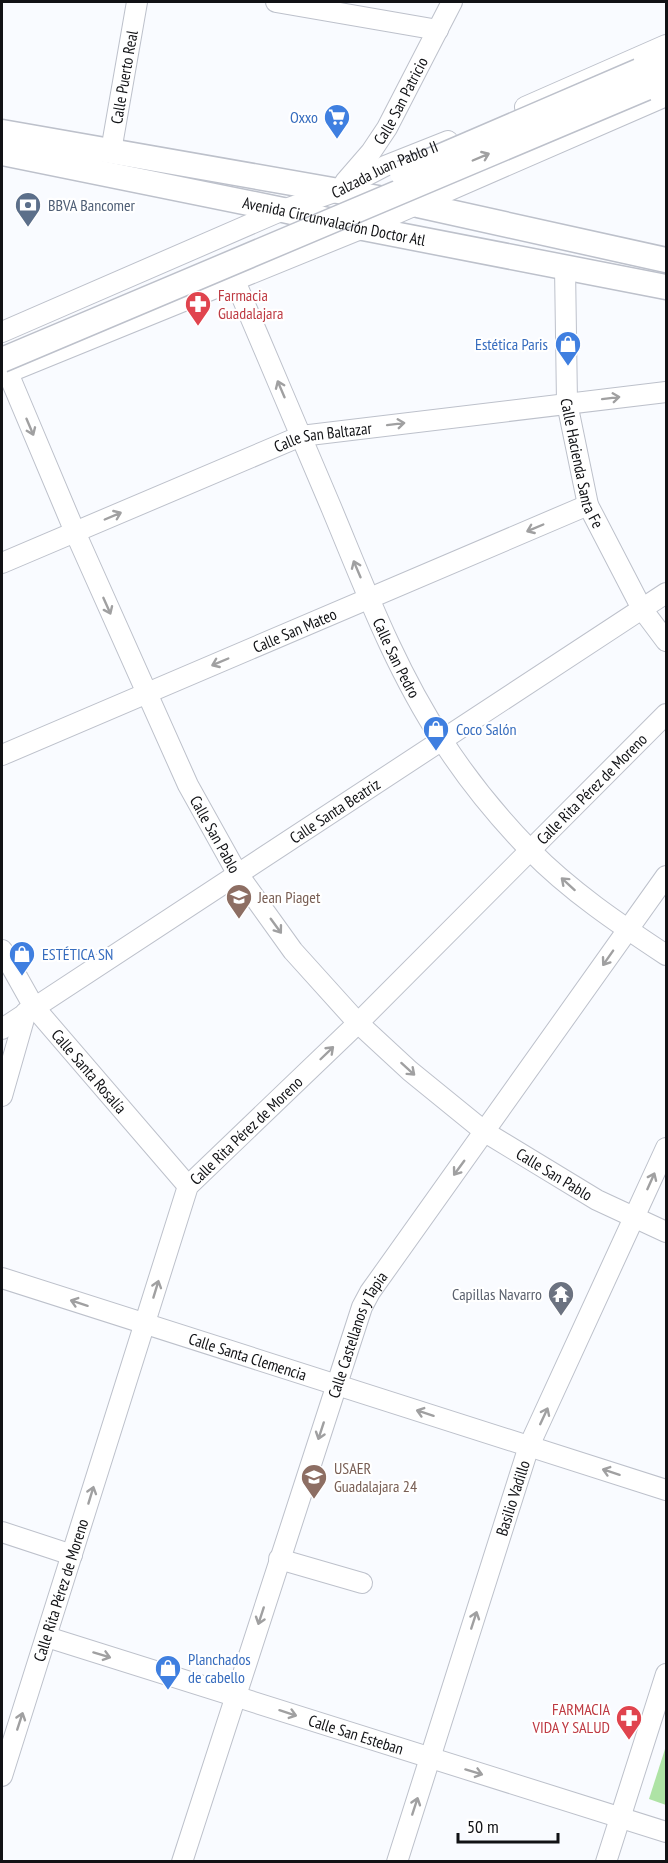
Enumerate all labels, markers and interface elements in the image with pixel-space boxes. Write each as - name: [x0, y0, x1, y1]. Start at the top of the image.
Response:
- street label: Calle Puerto Real: [106, 29, 142, 125]
- street label: Calle San Patricio: [369, 53, 432, 148]
- supermarket icon: Oxxo: [322, 102, 352, 140]
- place label: Oxxo: [290, 107, 318, 127]
- street label: Calzada Juan Pablo II: [329, 136, 441, 202]
- one-way arrow: [472, 151, 490, 162]
- bank icon: BBVA Bancomer: [13, 190, 43, 228]
- street label: Avenida Circunvalación Doctor Atl: [241, 192, 428, 250]
- place label: BBVA Bancomer: [48, 195, 136, 215]
- place label: Farmacia Guadalajara: [218, 285, 283, 323]
- pharmacy icon: Farmacia Guadalajara: [183, 289, 213, 327]
- shop icon: Estética Paris: [553, 329, 583, 367]
- place label: Estética Paris: [475, 334, 548, 354]
- one-way arrow: [275, 380, 286, 399]
- one-way arrow: [600, 392, 620, 403]
- street label: Calle Hacienda Santa Fe: [557, 398, 608, 531]
- one-way arrow: [25, 417, 37, 435]
- street label: Calle San Baltazar: [271, 417, 373, 456]
- one-way arrow: [386, 418, 406, 429]
- one-way arrow: [104, 510, 122, 521]
- one-way arrow: [526, 523, 544, 534]
- one-way arrow: [350, 560, 362, 578]
- one-way arrow: [102, 596, 114, 614]
- street label: Calle San Mateo: [250, 604, 339, 657]
- street label: Calle San Pedro: [369, 615, 425, 701]
- one-way arrow: [211, 656, 229, 668]
- shop icon: Coco Salón: [421, 714, 451, 752]
- place label: Coco Salón: [456, 719, 516, 739]
- street label: Calle Rita Pérez de Moreno: [532, 729, 651, 848]
- street label: Calle Santa Beatriz: [286, 773, 384, 847]
- street label: Calle San Pablo: [186, 792, 245, 877]
- one-way arrow: [561, 877, 576, 891]
- school or university icon: Jean Piaget: [224, 882, 254, 920]
- place label: Jean Piaget: [257, 887, 321, 907]
- one-way arrow: [269, 918, 282, 934]
- shop icon: ESTÉTICA SN: [7, 939, 37, 977]
- place label: ESTÉTICA SN: [42, 944, 113, 964]
- one-way arrow: [602, 949, 614, 965]
- street label: Calle Santa Rosalía: [47, 1025, 131, 1117]
- one-way arrow: [319, 1046, 334, 1060]
- one-way arrow: [400, 1062, 415, 1076]
- street label: Calle Rita Pérez de Moreno: [186, 1072, 307, 1189]
- street label: Calle San Pablo: [513, 1143, 596, 1205]
- one-way arrow: [453, 1159, 465, 1176]
- one-way arrow: [646, 1173, 658, 1191]
- street label: Calle Castellanos y Tapia: [323, 1267, 392, 1400]
- temple icon: Capillas Navarro: [546, 1279, 576, 1317]
- one-way arrow: [151, 1280, 162, 1299]
- place label: Capillas Navarro: [452, 1284, 542, 1304]
- one-way arrow: [70, 1297, 89, 1308]
- street label: Calle Santa Clemencia: [186, 1328, 309, 1385]
- one-way arrow: [416, 1407, 435, 1418]
- one-way arrow: [538, 1407, 550, 1425]
- one-way arrow: [315, 1421, 326, 1440]
- place label: USAER Guadalajara 24: [334, 1458, 417, 1496]
- street label: Basilio Vadillo: [491, 1458, 534, 1538]
- school or university icon: USAER Guadalajara 24: [299, 1462, 329, 1500]
- one-way arrow: [602, 1466, 621, 1477]
- one-way arrow: [87, 1486, 98, 1505]
- street label: Calle Rita Pérez de Moreno: [29, 1516, 93, 1664]
- one-way arrow: [255, 1606, 266, 1625]
- one-way arrow: [470, 1611, 481, 1630]
- place label: Planchados de cabello: [188, 1649, 251, 1687]
- one-way arrow: [92, 1650, 111, 1661]
- shop icon: Planchados de cabello: [153, 1653, 183, 1691]
- place label: FARMACIA VIDA Y SALUD: [532, 1699, 610, 1737]
- pharmacy icon: FARMACIA VIDA Y SALUD: [614, 1703, 644, 1741]
- one-way arrow: [278, 1708, 297, 1719]
- street label: Calle San Esteban: [306, 1710, 406, 1759]
- one-way arrow: [15, 1712, 26, 1731]
- one-way arrow: [464, 1767, 483, 1778]
- one-way arrow: [410, 1797, 421, 1816]
- scale bar: [458, 1806, 558, 1844]
- text: 50 m: [467, 1815, 499, 1838]

